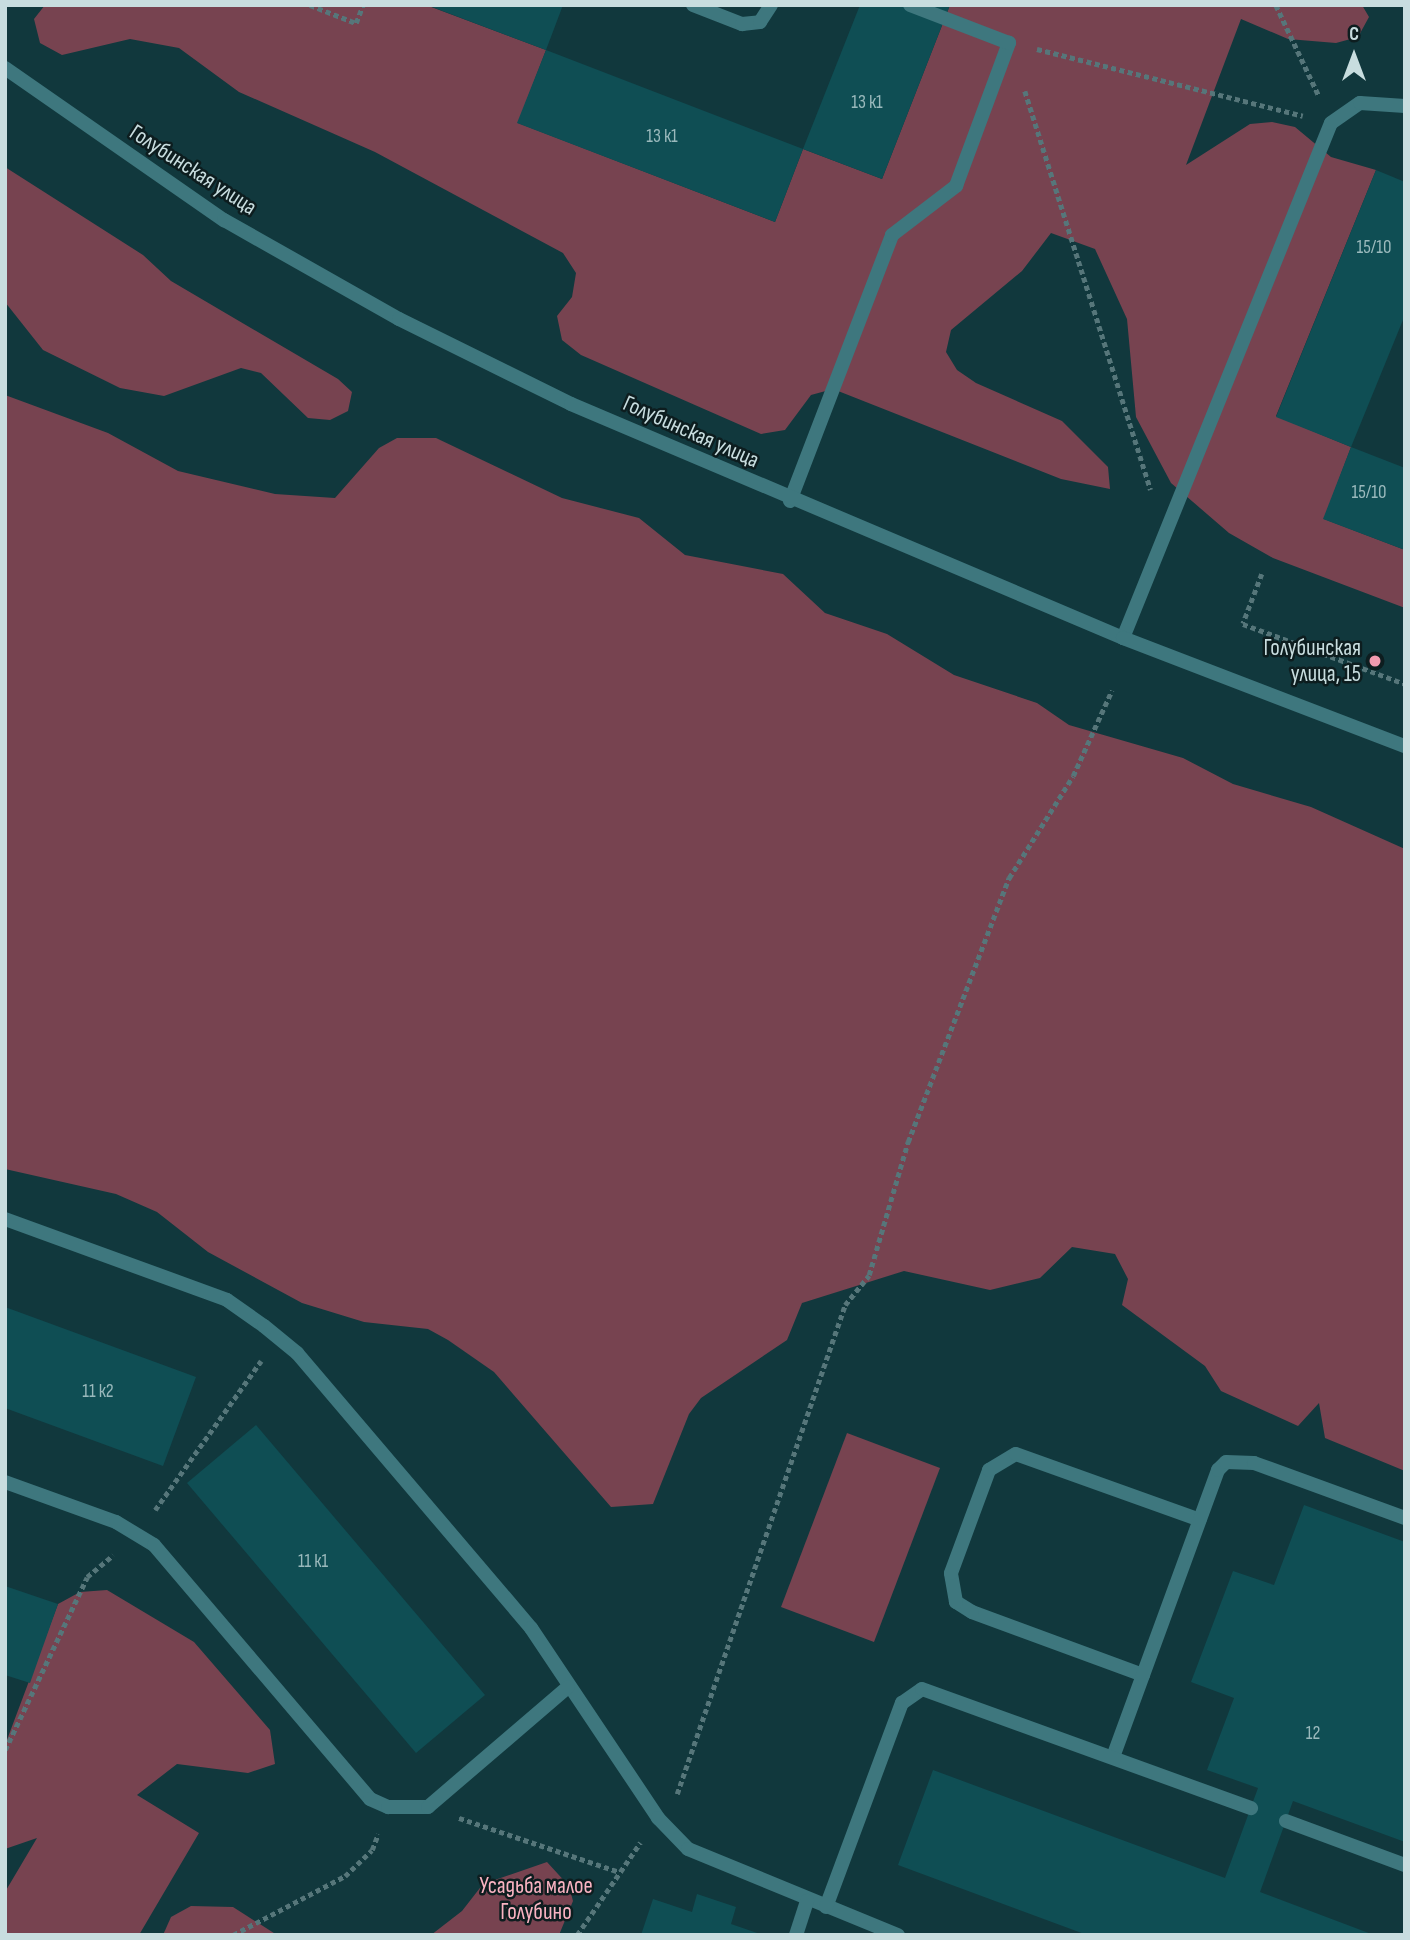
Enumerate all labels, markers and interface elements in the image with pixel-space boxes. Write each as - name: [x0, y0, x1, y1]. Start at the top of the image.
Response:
- north arrow: [1319, 21, 1389, 91]
- text: С: [1349, 23, 1359, 46]
- house number: 13 к1: [851, 92, 883, 114]
- street label: Голубинская улица: [124, 119, 262, 221]
- house number: 13 к1: [646, 126, 678, 148]
- house number: 15/10: [1357, 237, 1391, 259]
- street label: Голубинская улица: [619, 390, 763, 474]
- house number: 15/10: [1352, 482, 1386, 504]
- place label: Голубинская улица, 15: [1264, 634, 1361, 688]
- marker: Голубинская улица, 15: [1367, 653, 1383, 669]
- house number: 11 к2: [82, 1381, 114, 1403]
- house number: 11 к1: [298, 1551, 328, 1573]
- house number: 12: [1306, 1723, 1320, 1745]
- park label: Усадьба малое Голубино: [479, 1872, 593, 1926]

